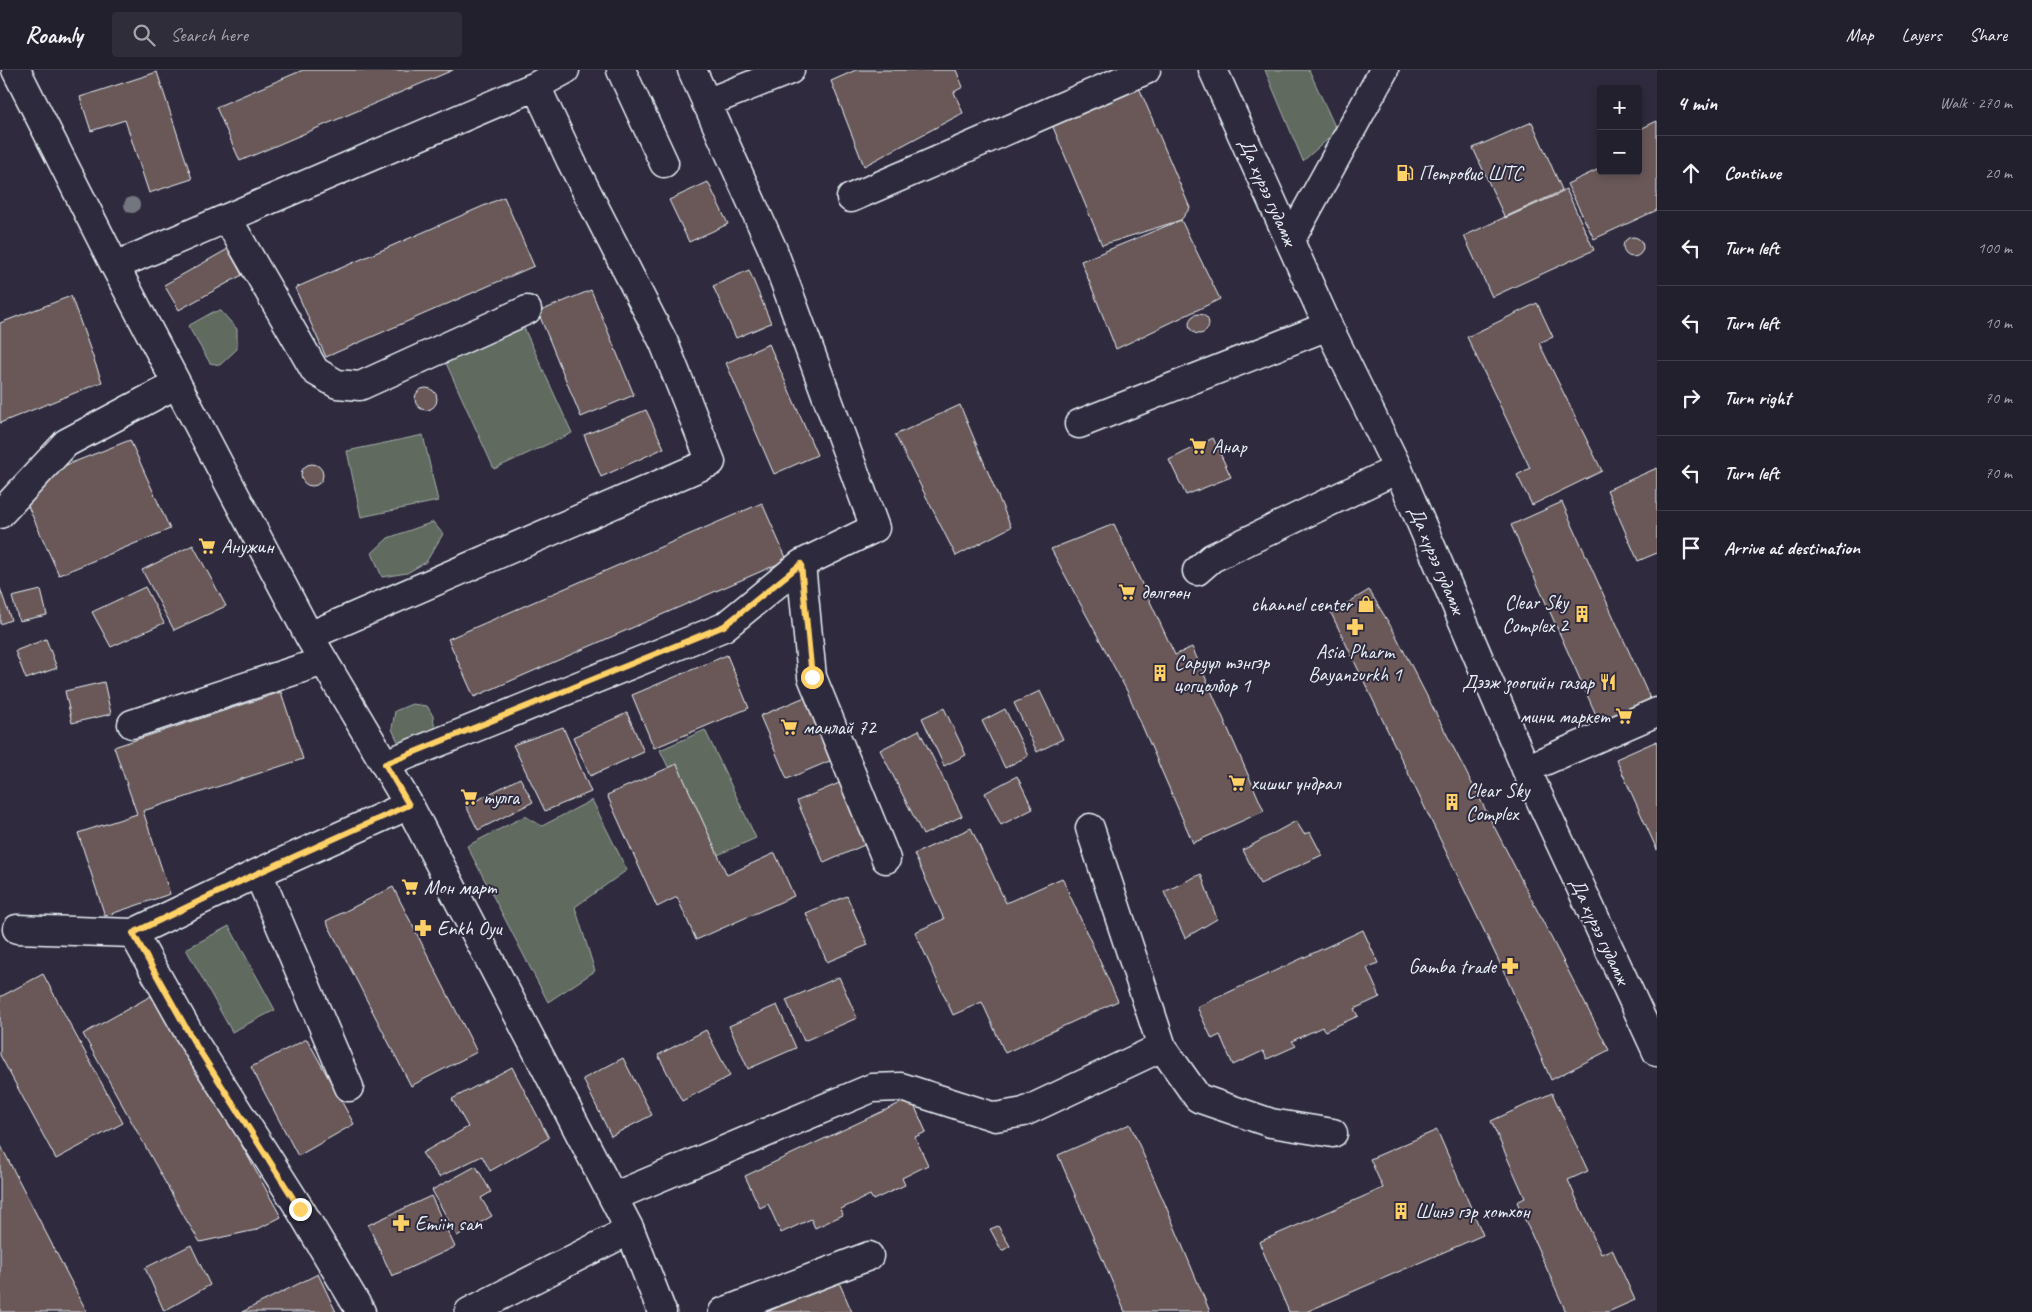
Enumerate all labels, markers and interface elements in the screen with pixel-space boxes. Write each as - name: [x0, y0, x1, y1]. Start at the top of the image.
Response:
- search box: [112, 12, 462, 57]
- text: Roamly: [25, 20, 82, 50]
- icon: search: [130, 21, 158, 49]
- text: Search here: [170, 23, 248, 47]
- text: Map: [1846, 24, 1874, 46]
- text: Layers: [1902, 24, 1941, 46]
- text: Share: [1969, 24, 2007, 46]
- map controls: [1597, 85, 1642, 175]
- button: +: [1597, 85, 1642, 130]
- text: 4 min: [1677, 90, 1717, 116]
- text: Walk · 270 m: [1940, 93, 2012, 113]
- button: −: [1597, 130, 1642, 175]
- street label: Да хүрээ гудамж: [1233, 134, 1304, 252]
- icon: ahead: [1677, 159, 1705, 187]
- place label: Петровис ШТС: [1419, 161, 1525, 186]
- text: Continue: [1724, 161, 1781, 185]
- fuel station icon: Петровис ШТС: [1395, 163, 1415, 183]
- text: 20 m: [1985, 163, 2012, 183]
- icon: left: [1677, 234, 1705, 262]
- text: Turn left: [1724, 236, 1779, 260]
- text: 100 m: [1978, 238, 2012, 258]
- icon: left: [1677, 309, 1705, 337]
- text: Turn left: [1724, 311, 1779, 335]
- text: 10 m: [1985, 313, 2012, 333]
- icon: right: [1677, 384, 1705, 412]
- text: Turn right: [1724, 386, 1791, 410]
- text: 70 m: [1985, 388, 2012, 408]
- place label: Анар: [1212, 434, 1248, 459]
- supermarket icon: Анар: [1188, 436, 1208, 456]
- icon: left: [1677, 459, 1705, 487]
- text: Turn left: [1724, 461, 1779, 485]
- text: 70 m: [1985, 463, 2012, 483]
- street label: Да хүрээ гудамж: [1403, 502, 1472, 620]
- place label: Анужин: [221, 534, 275, 559]
- icon: arrive: [1677, 534, 1705, 562]
- supermarket icon: Анужин: [197, 536, 217, 556]
- text: Arrive at destination: [1724, 536, 1860, 560]
- place label: дөлгөөн: [1141, 580, 1192, 605]
- supermarket icon: дөлгөөн: [1117, 582, 1137, 602]
- place label: Clear Sky Complex 2: [1502, 590, 1570, 638]
- place label: channel center: [1251, 592, 1354, 617]
- shop icon: channel center: [1356, 594, 1376, 614]
- building icon: Clear Sky Complex 2: [1572, 604, 1592, 624]
- pharmacy icon: Asia Pharm Bayanzurkh 1: [1345, 617, 1365, 637]
- place label: Asia Pharm Bayanzurkh 1: [1308, 639, 1403, 687]
- place label: Саруул тэнгэр цогцолбор 1: [1174, 650, 1271, 698]
- building icon: Саруул тэнгэр цогцолбор 1: [1150, 663, 1170, 683]
- route start: [801, 666, 824, 689]
- place label: Дээж зоогийн газар: [1462, 670, 1595, 695]
- restaurant icon: Дээж зоогийн газар: [1598, 672, 1618, 692]
- place label: мини маркет: [1520, 704, 1611, 729]
- supermarket icon: мини маркет: [1614, 706, 1634, 726]
- place label: манлай 72: [803, 715, 878, 740]
- supermarket icon: манлай 72: [779, 717, 799, 737]
- place label: хишиг ундрал: [1251, 771, 1342, 796]
- supermarket icon: хишиг ундрал: [1227, 773, 1247, 793]
- place label: Clear Sky Complex: [1466, 778, 1532, 826]
- place label: тулга: [483, 785, 521, 810]
- supermarket icon: тулга: [459, 787, 479, 807]
- building icon: Clear Sky Complex: [1442, 792, 1462, 812]
- street label: Да хүрээ гудамж: [1564, 874, 1637, 991]
- place label: Мон март: [424, 875, 498, 900]
- supermarket icon: Мон март: [400, 877, 420, 897]
- place label: Enkh Oyu: [437, 916, 503, 941]
- pharmacy icon: Enkh Oyu: [413, 918, 433, 938]
- place label: Gamba trade: [1408, 954, 1497, 979]
- pharmacy icon: Gamba trade: [1500, 956, 1520, 976]
- route end: [289, 1198, 312, 1221]
- place label: Шинэ гэр хотхон: [1415, 1199, 1531, 1224]
- building icon: Шинэ гэр хотхон: [1391, 1201, 1411, 1221]
- place label: Emiin san: [415, 1211, 483, 1236]
- pharmacy icon: Emiin san: [391, 1213, 411, 1233]

